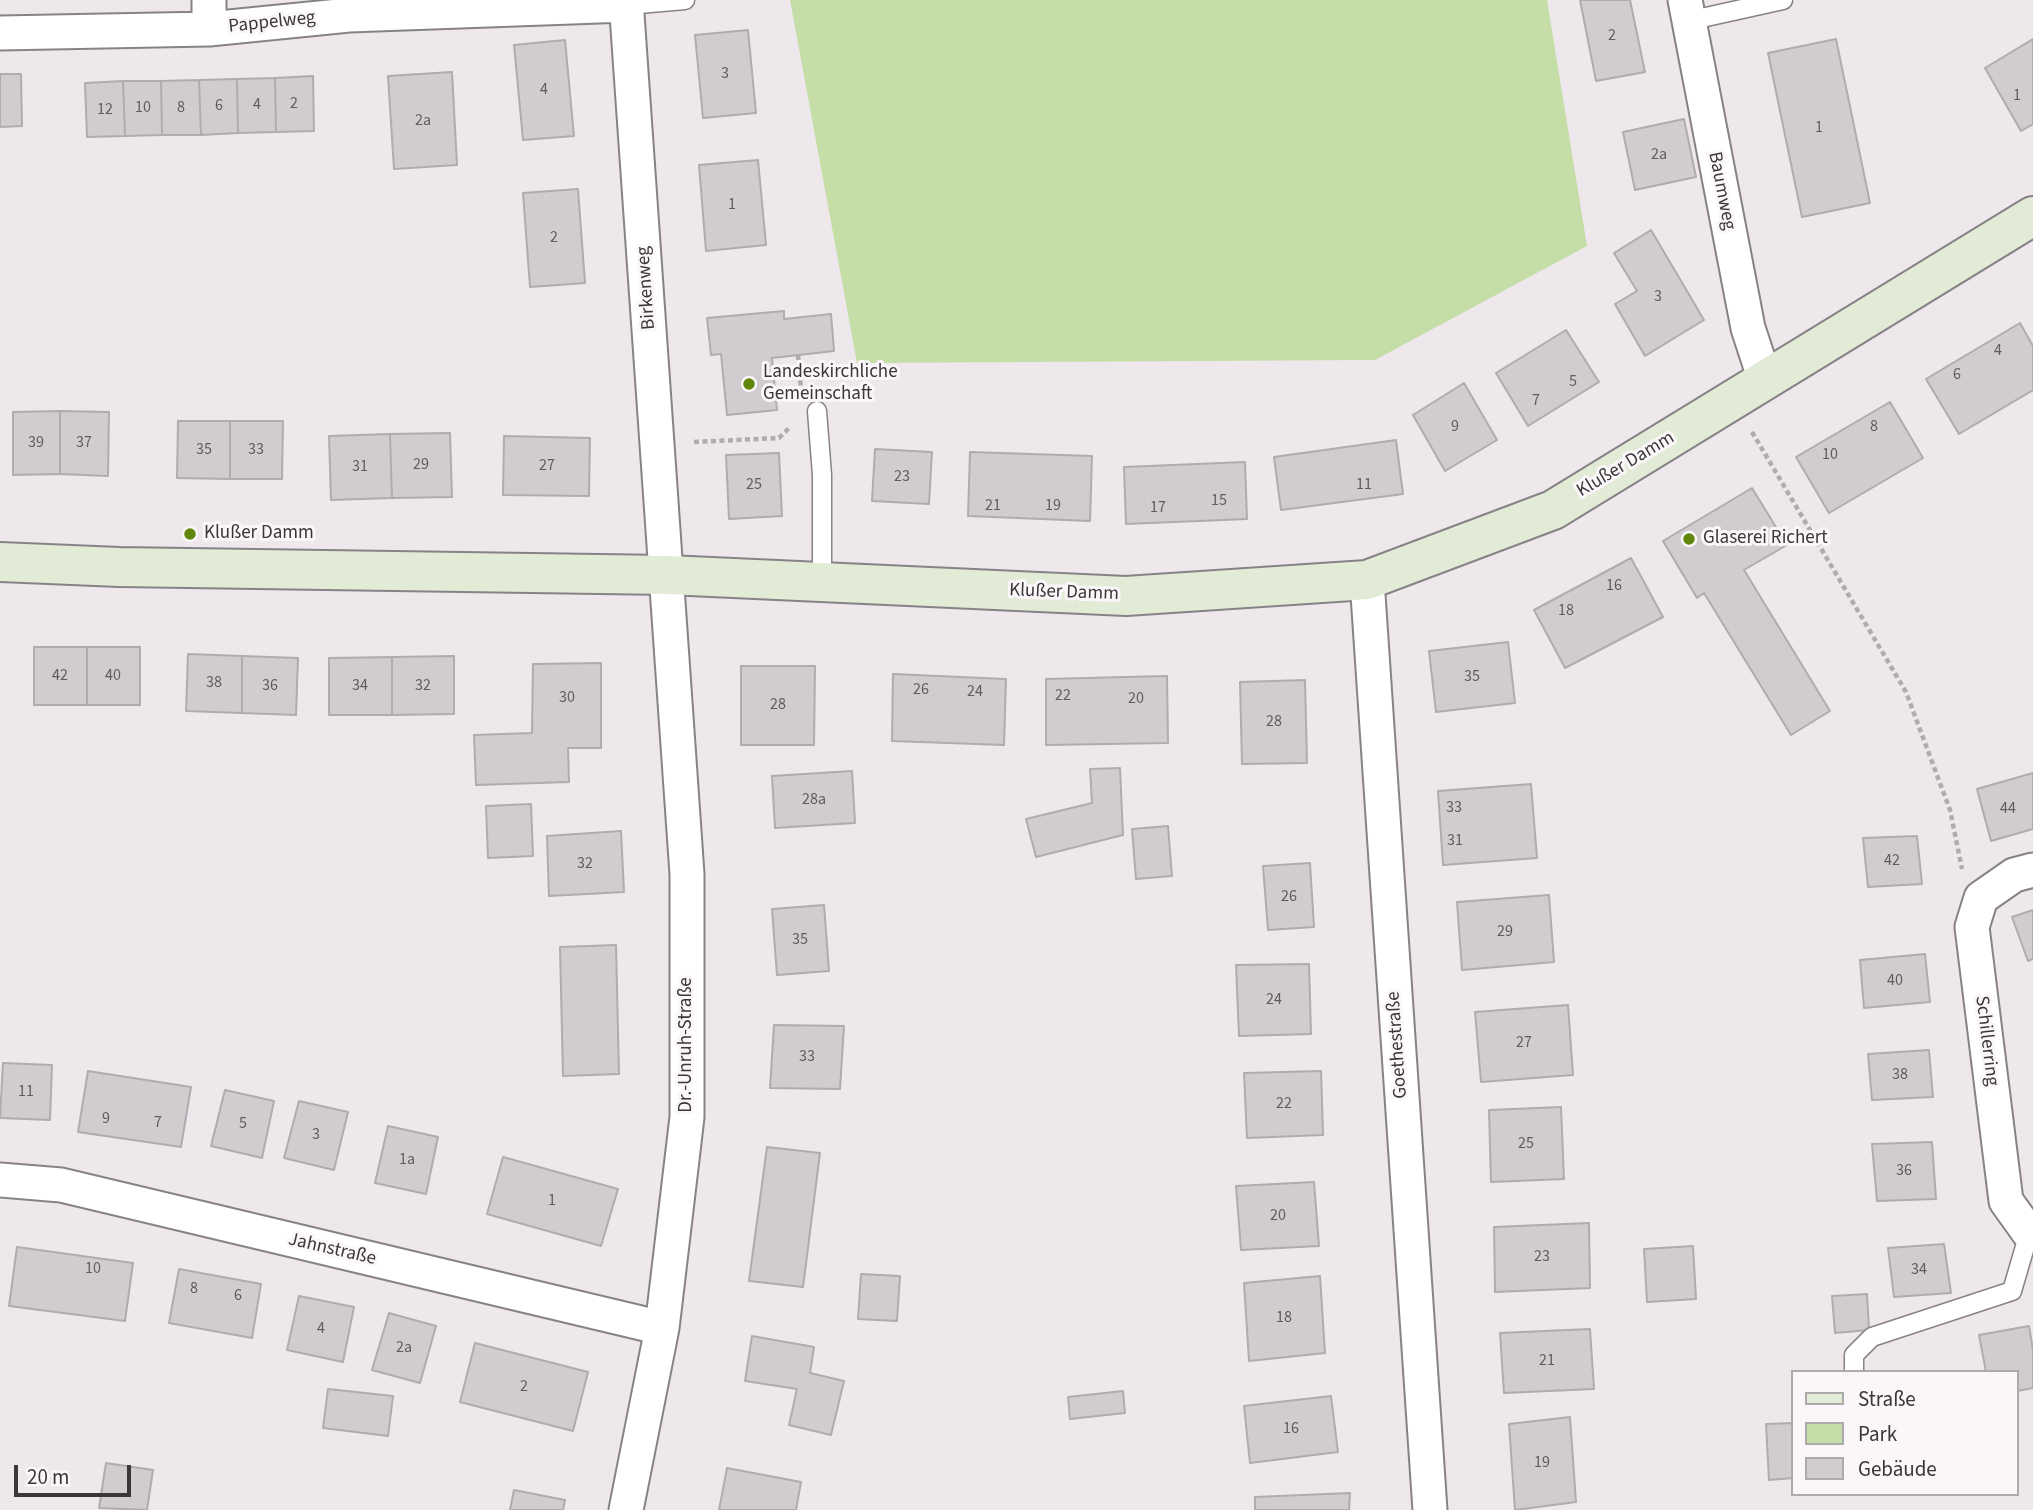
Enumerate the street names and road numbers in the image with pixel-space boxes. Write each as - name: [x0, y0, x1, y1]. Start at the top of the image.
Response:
- street label: Pappelweg: [227, 7, 317, 39]
- street label: Baumweg: [1702, 150, 1740, 232]
- street label: Birkenweg: [633, 245, 661, 331]
- street label: Klußer Damm: [1573, 427, 1679, 503]
- street label: Klußer Damm: [1009, 580, 1119, 606]
- street label: Dr.-Unruh-Straße: [676, 977, 698, 1113]
- street label: Goethestraße: [1383, 991, 1413, 1099]
- street label: Schillerring: [1969, 995, 2003, 1087]
- street label: Jahnstraße: [286, 1229, 378, 1271]

